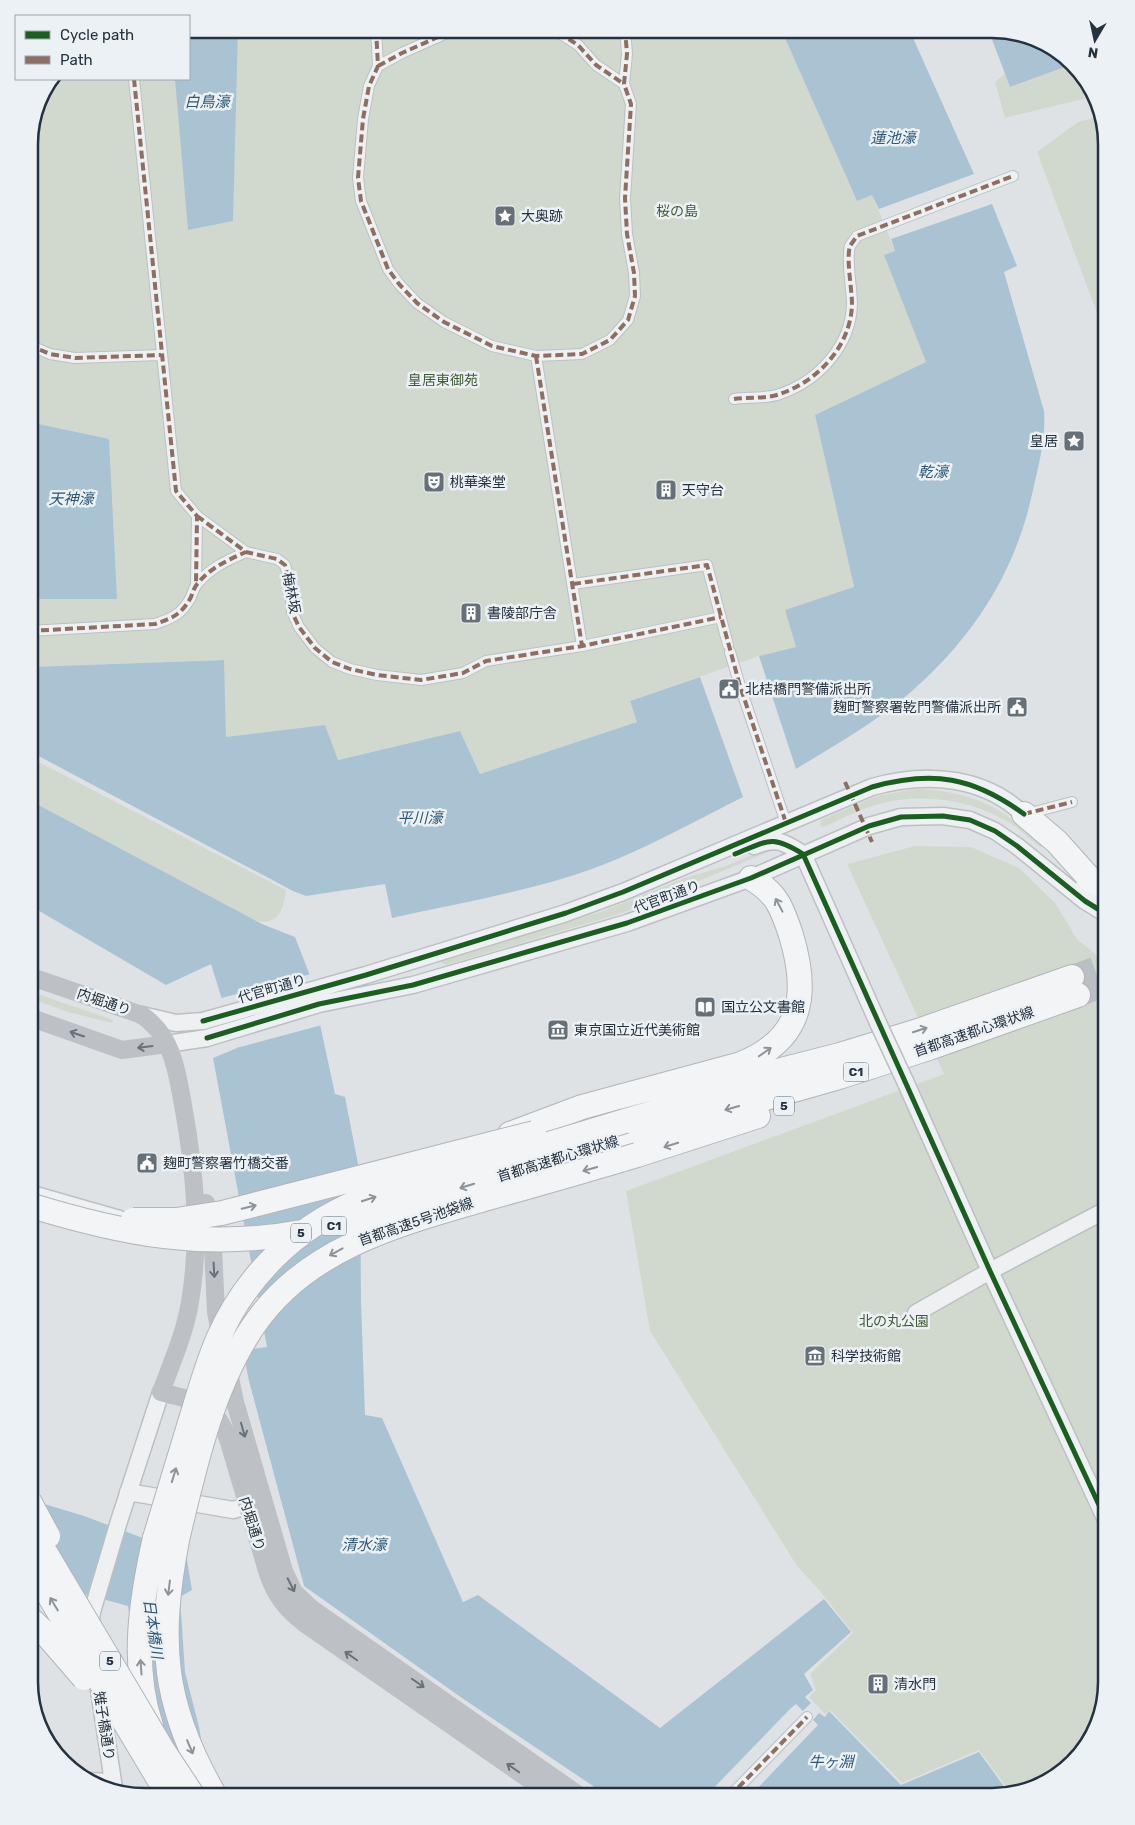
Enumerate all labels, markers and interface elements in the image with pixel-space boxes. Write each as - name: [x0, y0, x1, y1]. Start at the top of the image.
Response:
- legend: [15, 15, 190, 80]
- north arrow: [1070, 15, 1120, 65]
- text: Cycle path: [60, 26, 134, 44]
- text: N: [1087, 43, 1099, 62]
- text: Path: [60, 51, 93, 69]
- water label: 白鳥濠: [184, 93, 232, 111]
- water label: 蓮池濠: [870, 129, 918, 147]
- park label: 桜の島: [656, 203, 698, 220]
- place icon: 大奥跡: [493, 204, 517, 228]
- place label: 大奥跡: [521, 208, 563, 225]
- park label: 皇居東御苑: [408, 372, 478, 389]
- place icon: 皇居: [1062, 429, 1086, 453]
- place label: 皇居: [1030, 433, 1058, 450]
- water label: 乾濠: [918, 463, 951, 481]
- theatre icon: 桃華楽堂: [422, 470, 446, 494]
- place label: 桃華楽堂: [450, 474, 506, 491]
- building icon: 天守台: [654, 478, 678, 502]
- place label: 天守台: [682, 482, 724, 499]
- water label: 天神濠: [48, 490, 96, 508]
- street label: 梅林坂: [279, 571, 303, 615]
- building icon: 書陵部庁舎: [459, 601, 483, 625]
- place label: 書陵部庁舎: [487, 605, 557, 622]
- public building icon: 北桔橋門警備派出所: [717, 677, 741, 701]
- place label: 北桔橋門警備派出所: [745, 681, 871, 698]
- public building icon: 麹町警察署乾門警備派出所: [1005, 695, 1029, 719]
- place label: 麹町警察署乾門警備派出所: [833, 699, 1001, 716]
- water label: 平川濠: [397, 809, 445, 827]
- street label: 代官町通り: [631, 877, 703, 917]
- one-way arrow: [774, 898, 783, 913]
- street label: 代官町通り: [236, 971, 308, 1007]
- street label: 内堀通り: [75, 985, 133, 1019]
- library icon: 国立公文書館: [693, 995, 717, 1019]
- place label: 国立公文書館: [721, 999, 805, 1016]
- street label: 首都高速都心環状線: [912, 1003, 1036, 1061]
- museum icon: 東京国立近代美術館: [546, 1018, 570, 1042]
- place label: 東京国立近代美術館: [574, 1022, 700, 1039]
- one-way arrow: [912, 1025, 928, 1035]
- one-way arrow: [69, 1029, 85, 1038]
- one-way arrow: [137, 1042, 153, 1052]
- one-way arrow: [758, 1046, 771, 1057]
- road number: C1: [844, 1062, 868, 1082]
- road number: 5: [774, 1096, 794, 1116]
- one-way arrow: [724, 1104, 740, 1113]
- street label: 首都高速都心環状線: [495, 1132, 621, 1186]
- one-way arrow: [663, 1141, 679, 1150]
- public building icon: 麹町警察署竹橋交番: [135, 1151, 159, 1175]
- place label: 麹町警察署竹橋交番: [163, 1155, 289, 1172]
- one-way arrow: [582, 1164, 598, 1174]
- one-way arrow: [459, 1182, 475, 1192]
- one-way arrow: [360, 1193, 376, 1203]
- street label: 首都高速5号池袋線: [356, 1194, 476, 1250]
- one-way arrow: [240, 1202, 256, 1211]
- road number: C1: [322, 1216, 346, 1236]
- road number: 5: [291, 1224, 311, 1242]
- one-way arrow: [329, 1247, 344, 1257]
- one-way arrow: [209, 1262, 218, 1278]
- park label: 北の丸公園: [859, 1313, 929, 1330]
- museum icon: 科学技術館: [803, 1344, 827, 1368]
- place label: 科学技術館: [831, 1348, 901, 1365]
- one-way arrow: [238, 1421, 248, 1437]
- one-way arrow: [170, 1467, 180, 1483]
- street label: 内堀通り: [236, 1495, 268, 1553]
- water label: 清水濠: [341, 1536, 389, 1554]
- one-way arrow: [287, 1577, 296, 1592]
- one-way arrow: [163, 1580, 173, 1596]
- one-way arrow: [48, 1598, 58, 1612]
- water label: 日本橋川: [140, 1598, 166, 1662]
- one-way arrow: [344, 1651, 358, 1661]
- road number: 5: [100, 1652, 120, 1670]
- one-way arrow: [136, 1660, 146, 1676]
- building icon: 清水門: [866, 1672, 890, 1696]
- place label: 清水門: [894, 1676, 936, 1693]
- one-way arrow: [411, 1678, 425, 1688]
- street label: 雉子橋通り: [90, 1690, 118, 1762]
- one-way arrow: [185, 1739, 195, 1754]
- water label: 牛ヶ淵: [808, 1753, 855, 1771]
- one-way arrow: [507, 1763, 521, 1773]

